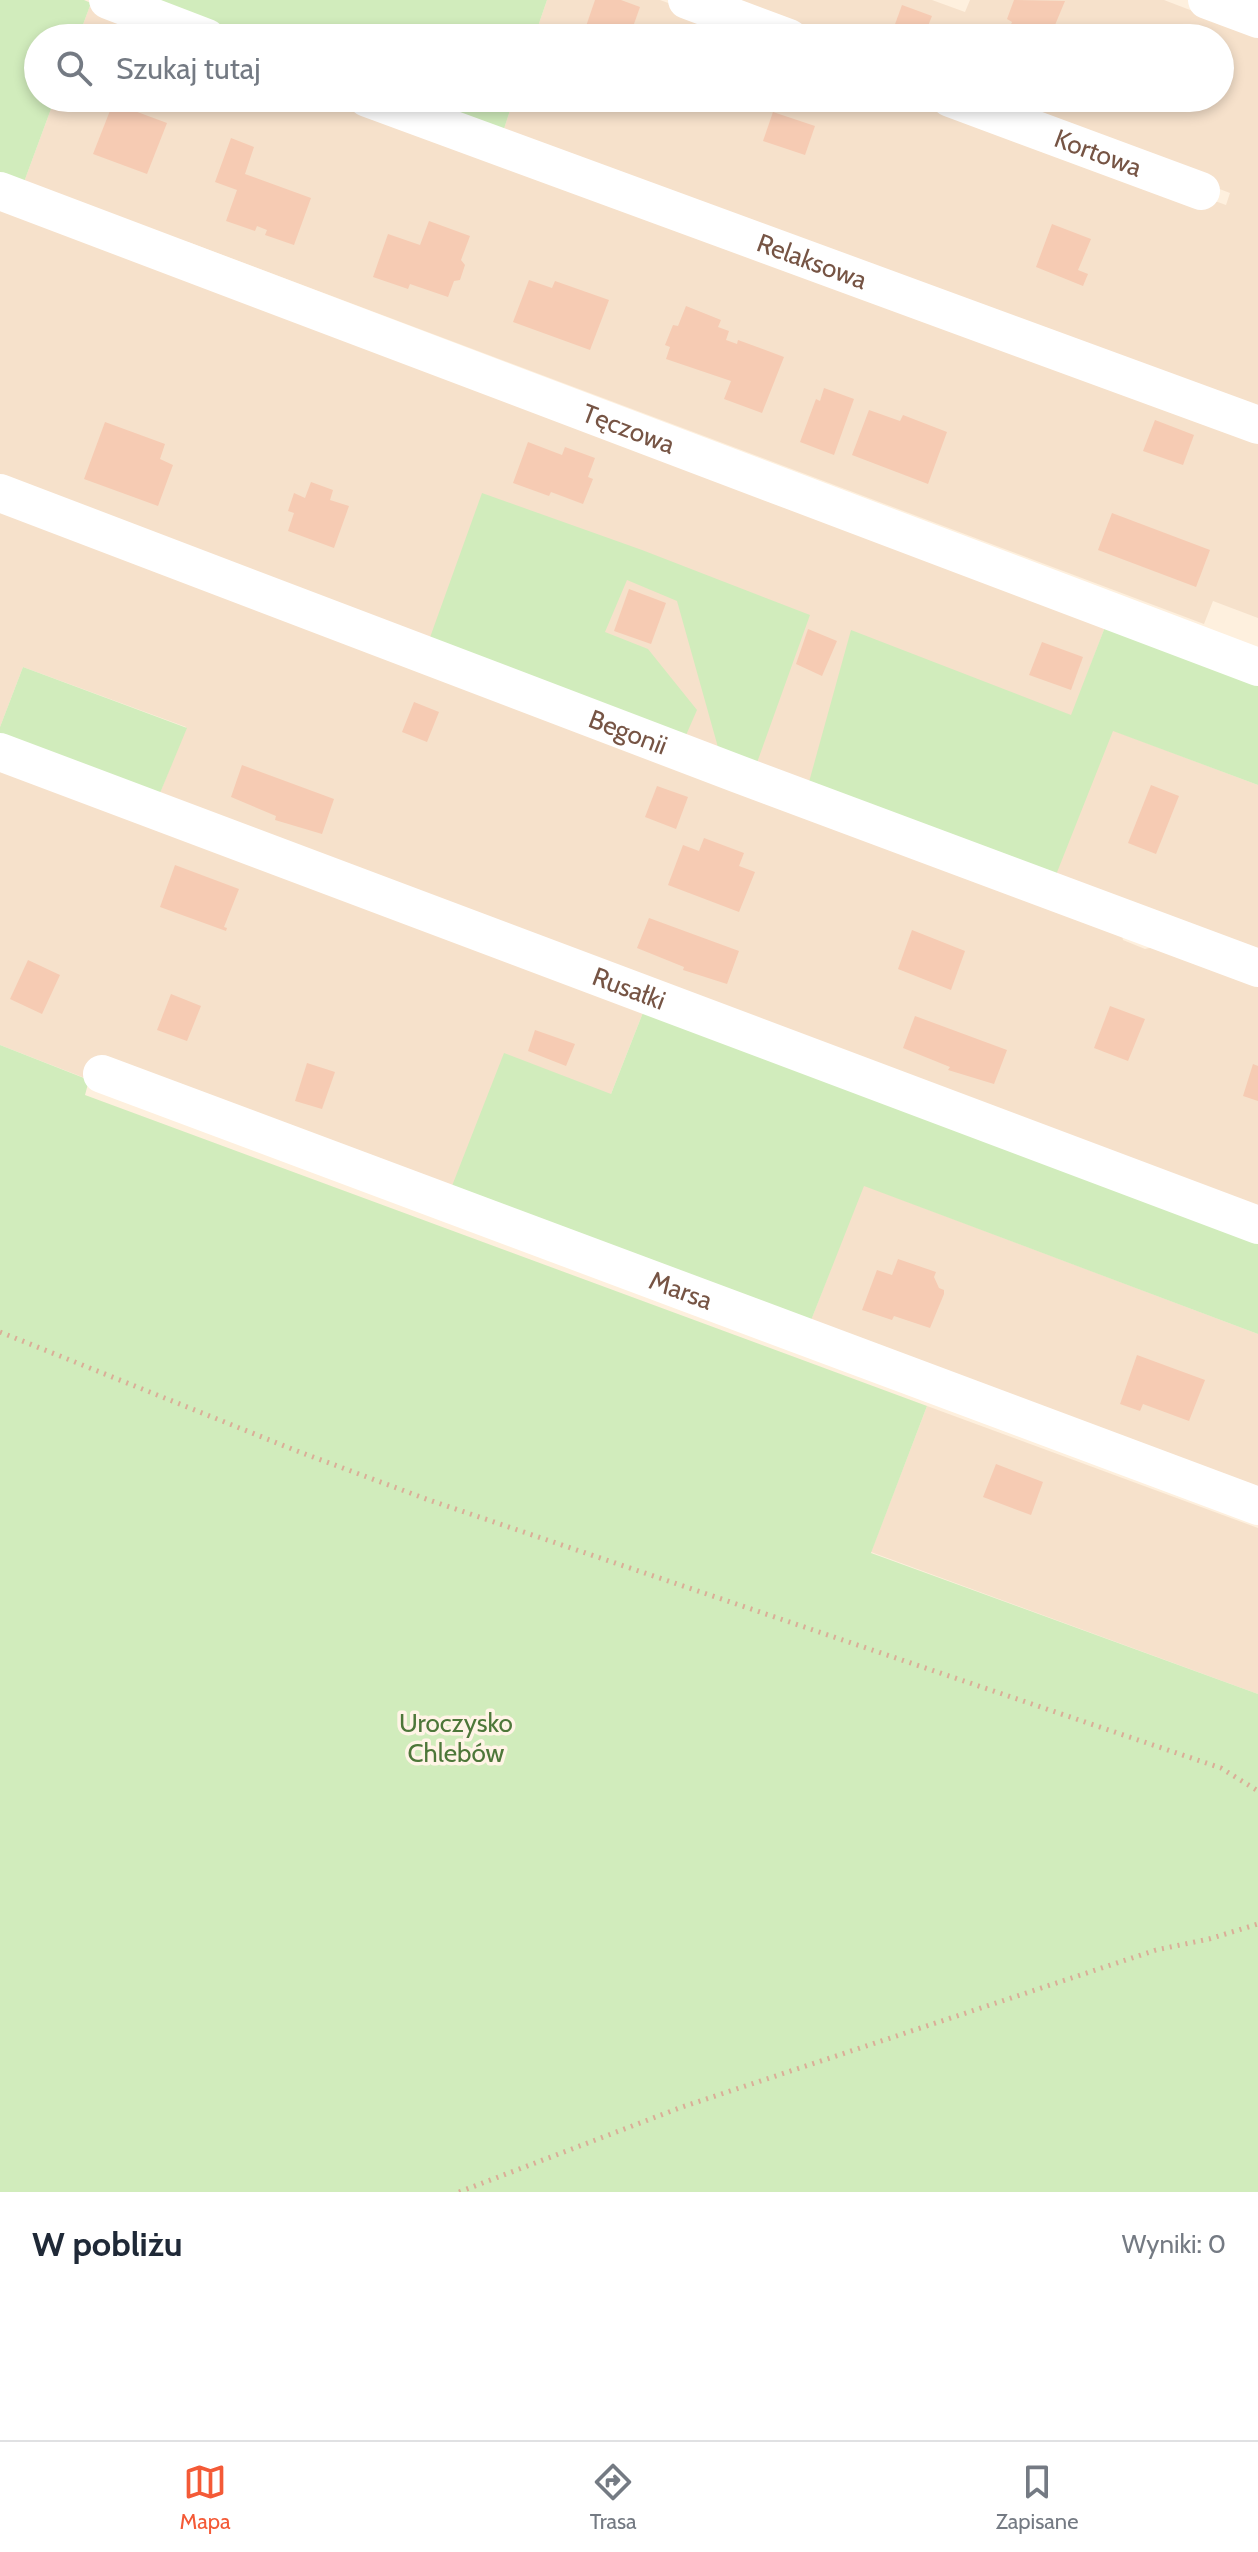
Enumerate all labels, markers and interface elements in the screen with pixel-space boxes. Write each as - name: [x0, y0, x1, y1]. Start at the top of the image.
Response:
- search box: [24, 24, 1234, 112]
- icon: search: [52, 46, 96, 90]
- text: Szukaj tutaj: [116, 50, 261, 87]
- street label: Kortowa: [1050, 122, 1147, 184]
- street label: Relaksowa: [753, 226, 872, 296]
- street label: Tęczowa: [578, 397, 680, 461]
- street label: Begonii: [584, 703, 672, 762]
- street label: Rusałki: [588, 960, 670, 1017]
- street label: Marsa: [645, 1264, 717, 1317]
- park label: Uroczysko Chlebów: [399, 1707, 513, 1769]
- text: W pobliżu: [32, 2223, 183, 2265]
- text: Wyniki: 0: [1122, 2228, 1226, 2260]
- tab: Mapa: [180, 2460, 231, 2535]
- tab: Trasa: [590, 2460, 637, 2535]
- tab: Zapisane: [996, 2460, 1078, 2535]

